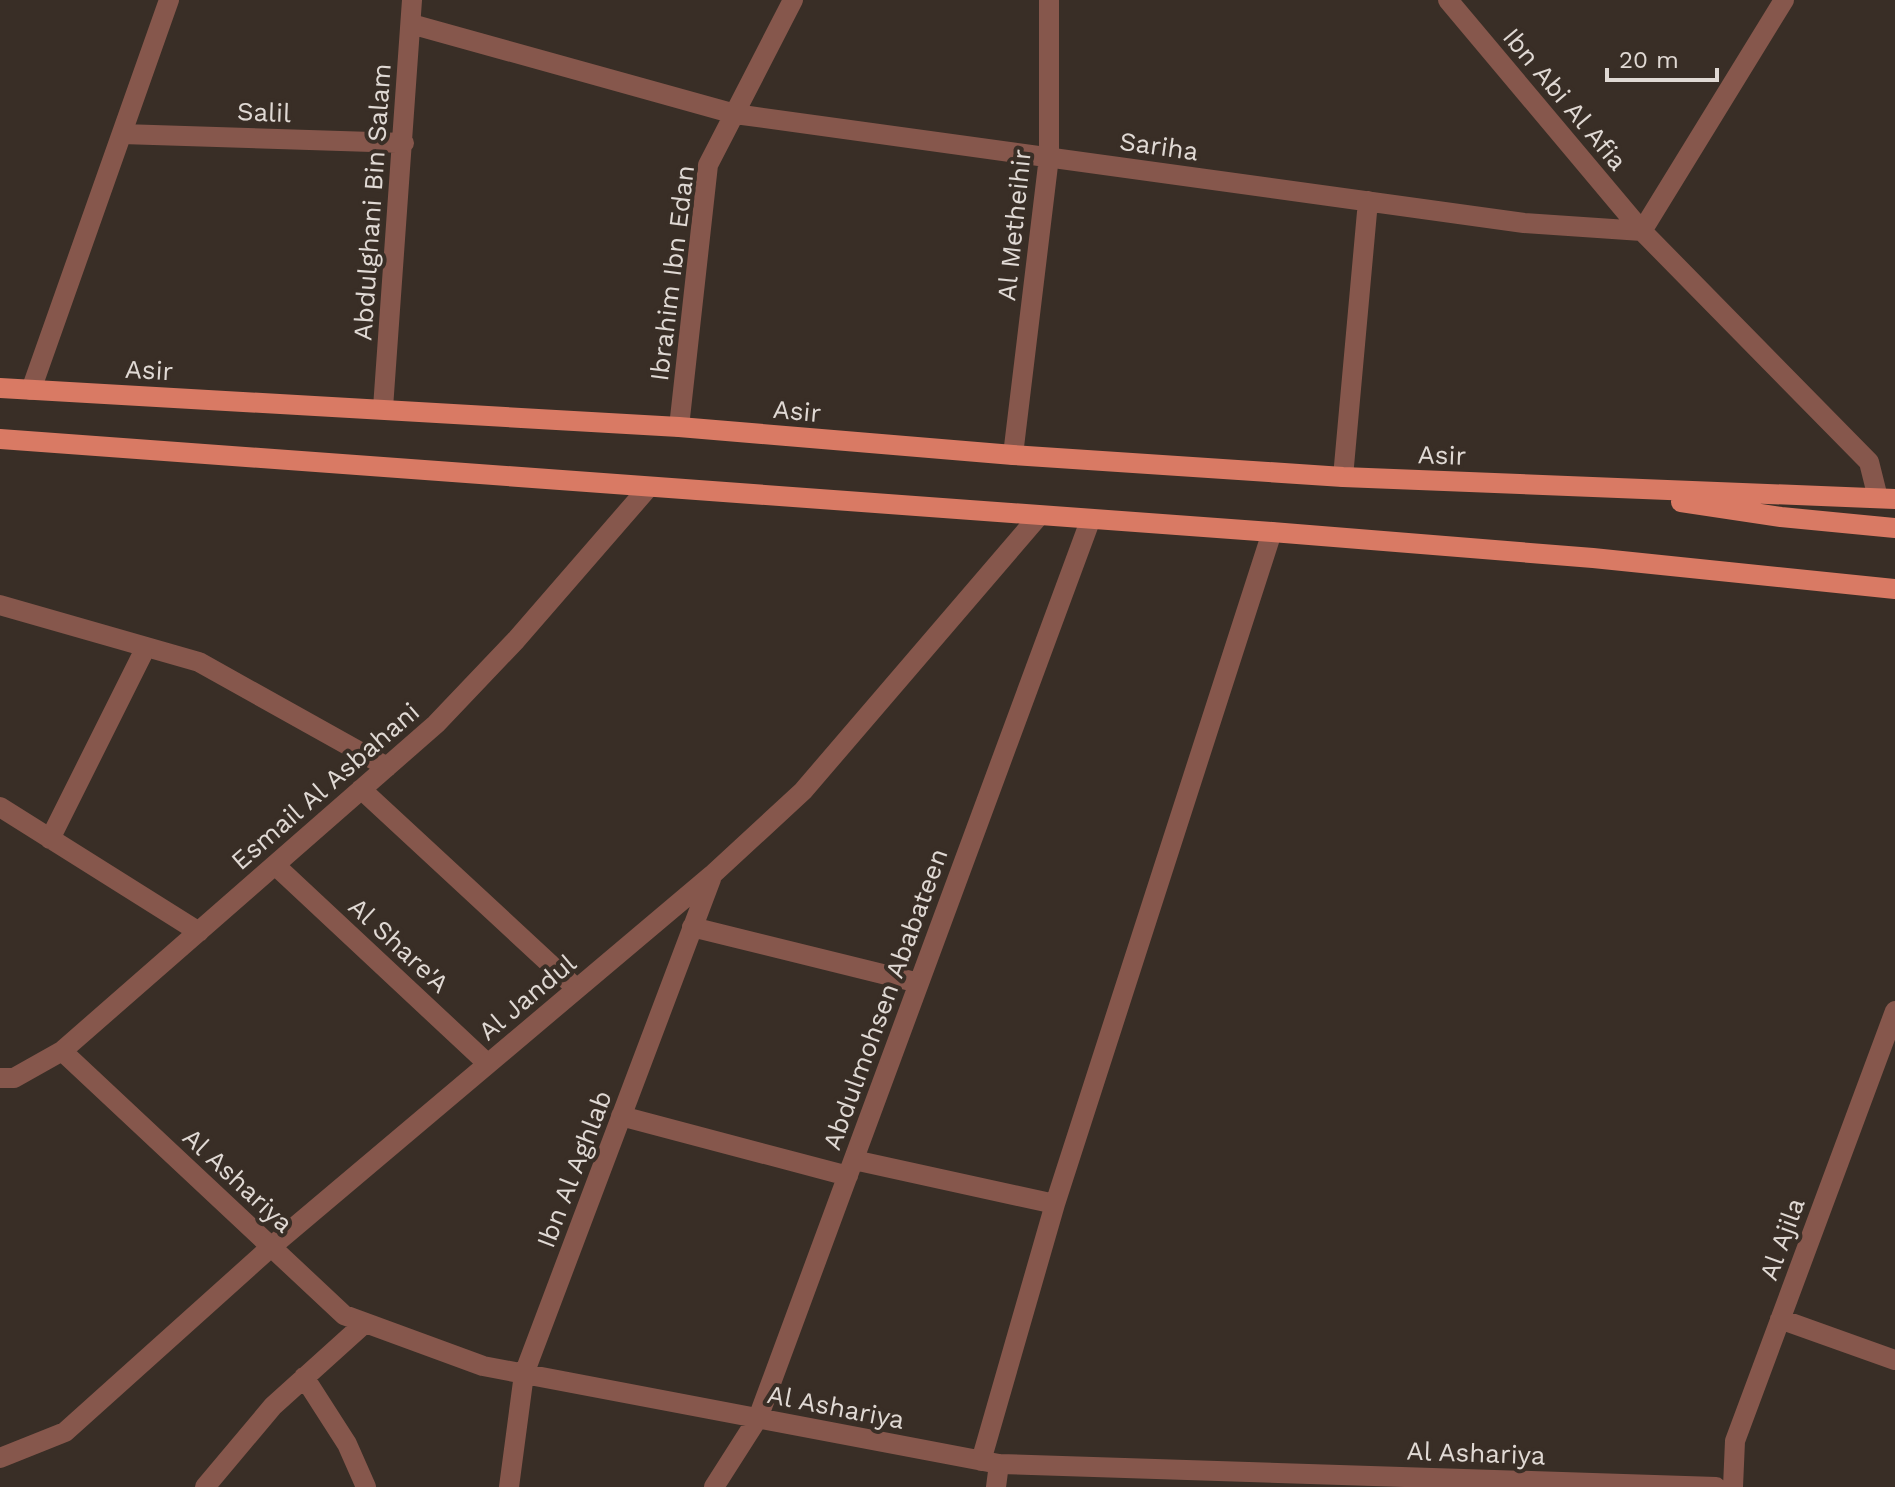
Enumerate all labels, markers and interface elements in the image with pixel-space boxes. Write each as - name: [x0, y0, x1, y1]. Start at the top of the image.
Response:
- street label: Ibn Abi Al Afia: [1497, 22, 1633, 176]
- scale bar: [1607, 32, 1717, 82]
- text: 20 m: [1619, 46, 1679, 74]
- street label: Abdulghani Bin Salam: [347, 62, 397, 342]
- street label: Salil: [237, 96, 292, 128]
- street label: Sariha: [1118, 126, 1201, 166]
- street label: Al Metheihir: [991, 148, 1037, 302]
- street label: Ibrahim Ibn Edan: [644, 163, 700, 383]
- street label: Asir: [124, 354, 174, 386]
- street label: Asir: [772, 394, 822, 428]
- street label: Asir: [1417, 439, 1467, 471]
- street label: Esmail Al Asbahani: [225, 696, 425, 876]
- street label: Abdulmohsen Ababateen: [816, 844, 954, 1154]
- street label: Al Share'A: [343, 891, 455, 999]
- street label: Al Jandul: [472, 948, 582, 1046]
- street label: Ibn Al Aghlab: [530, 1086, 618, 1252]
- street label: Al Ashariya: [177, 1122, 299, 1239]
- street label: Al Ajila: [1753, 1193, 1811, 1284]
- street label: Al Ashariya: [765, 1379, 907, 1435]
- street label: Al Ashariya: [1406, 1436, 1546, 1470]

